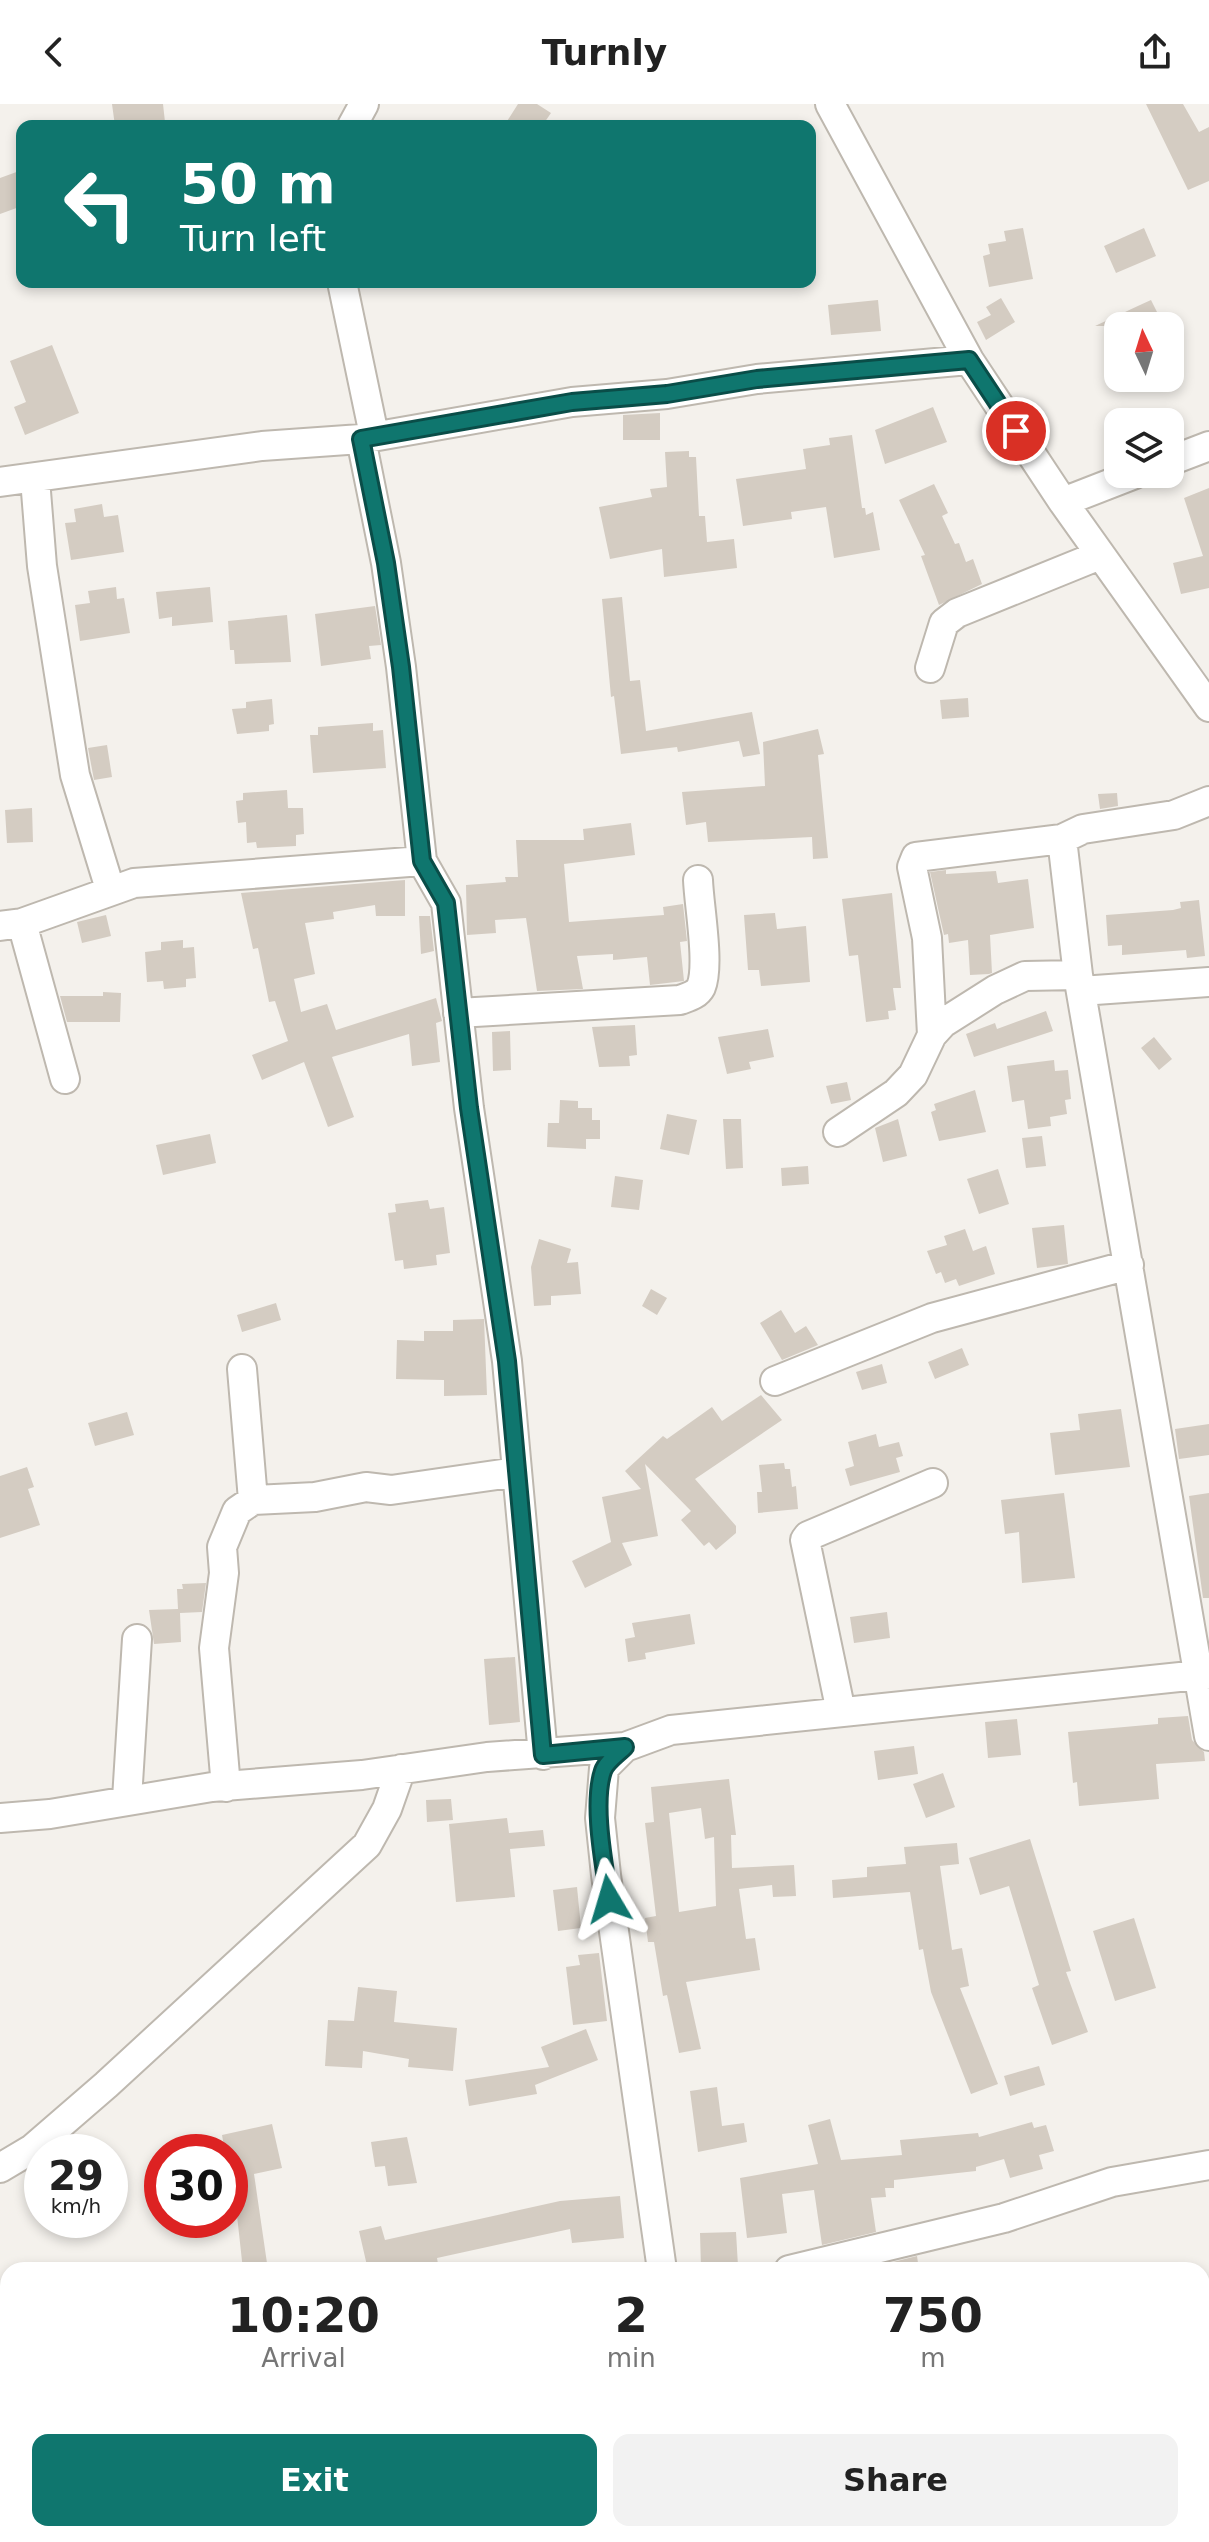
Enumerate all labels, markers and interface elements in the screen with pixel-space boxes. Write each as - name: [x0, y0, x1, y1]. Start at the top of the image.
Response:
- icon: back: [32, 30, 76, 74]
- icon: share: [1133, 30, 1177, 74]
- text: Turnly: [542, 32, 667, 73]
- text: 50 m: [180, 151, 336, 216]
- icon: left: [48, 152, 152, 256]
- text: Turn left: [180, 218, 326, 259]
- north arrow: [1104, 312, 1184, 392]
- map controls: [1104, 312, 1184, 488]
- pin: [982, 397, 1050, 465]
- button: layers: [1104, 408, 1184, 488]
- icon: arrive: [994, 409, 1038, 453]
- position arrow: [567, 1857, 651, 1941]
- speed limit sign: 30: [144, 2134, 248, 2238]
- text: 29: [48, 2153, 104, 2199]
- text: km/h: [51, 2194, 101, 2218]
- text: 10:20: [227, 2287, 380, 2343]
- text: 2: [615, 2287, 648, 2343]
- text: 750: [883, 2287, 983, 2343]
- text: Arrival: [261, 2343, 346, 2373]
- text: min: [607, 2343, 656, 2373]
- text: m: [920, 2343, 946, 2373]
- button: Exit: [32, 2434, 597, 2526]
- button: Share: [613, 2434, 1178, 2526]

